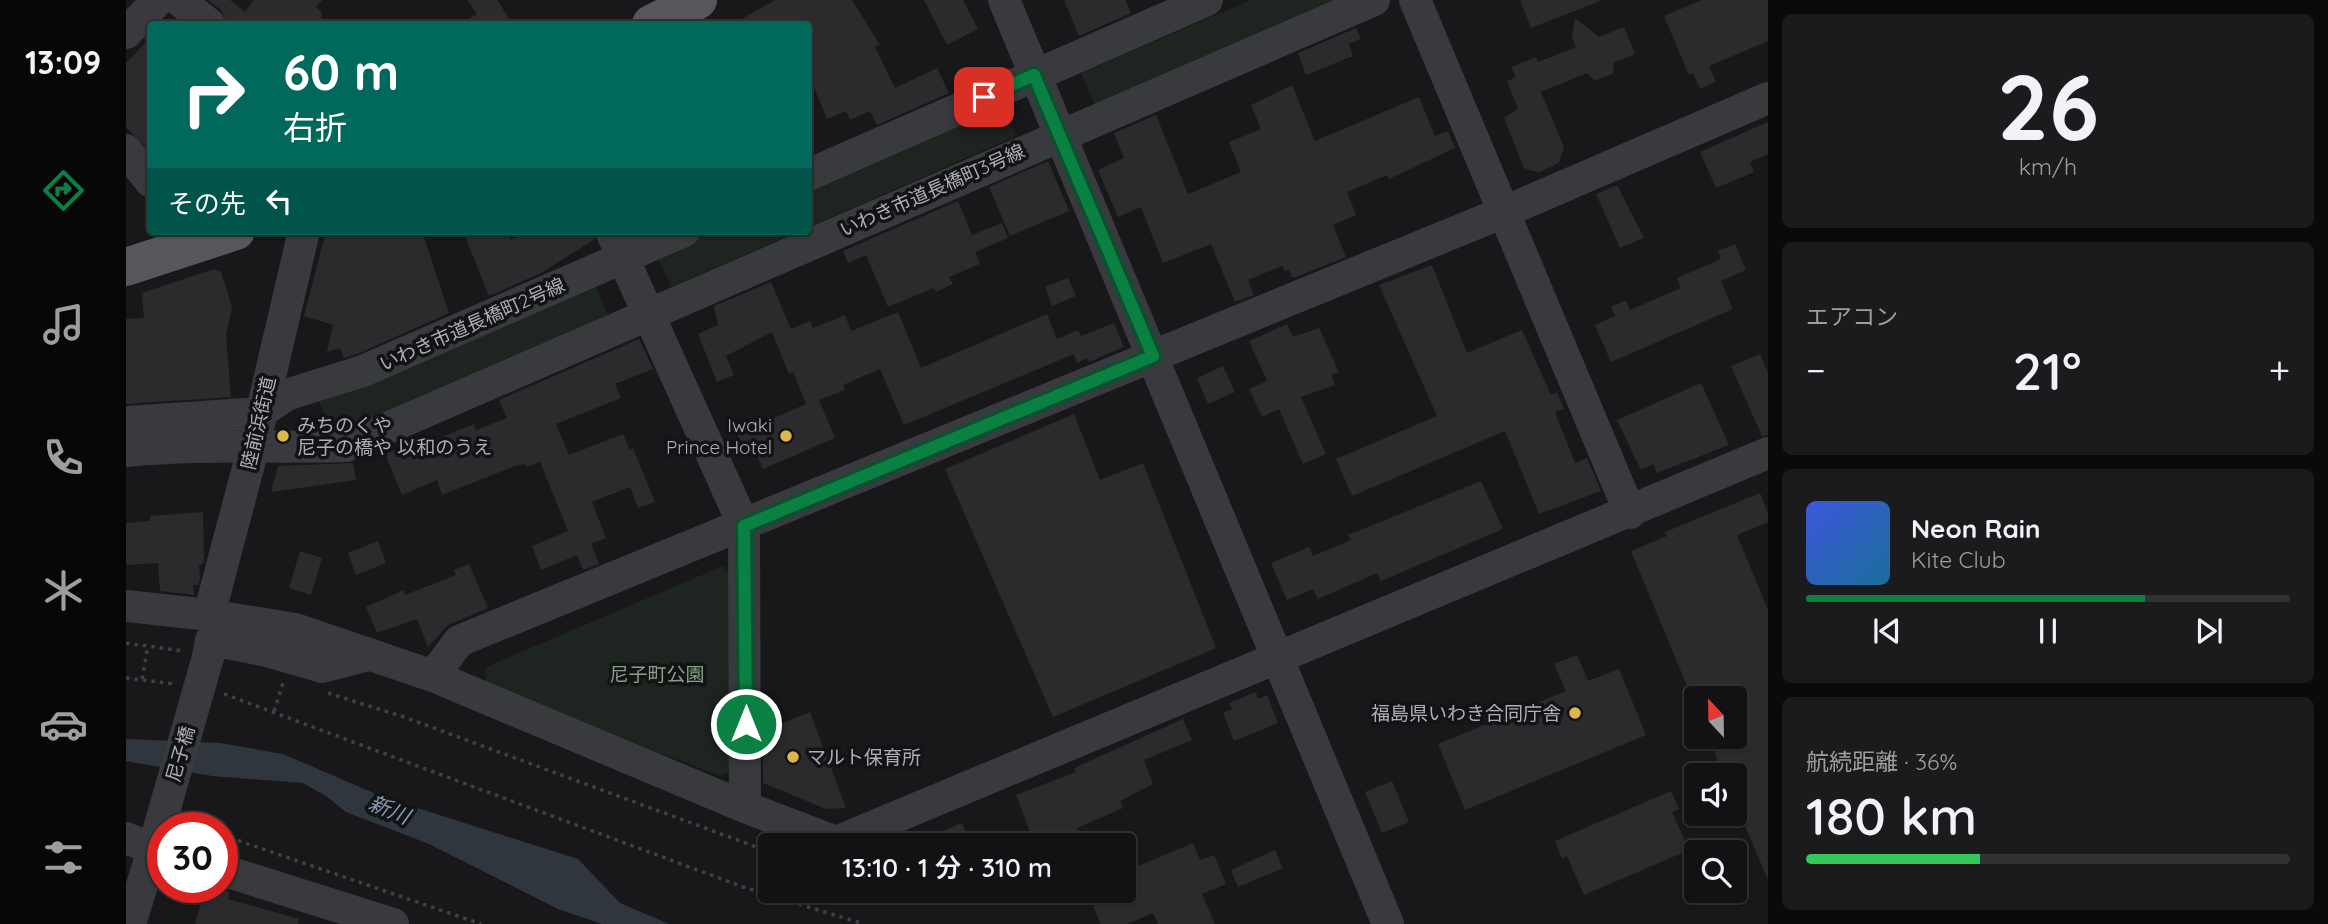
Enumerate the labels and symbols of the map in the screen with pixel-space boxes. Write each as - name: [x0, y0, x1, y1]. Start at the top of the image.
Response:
- pin: [954, 67, 1014, 127]
- street label: いわき市道長橋町3号線: [836, 138, 1028, 242]
- street label: いわき市道長橋町2号線: [376, 272, 568, 376]
- street label: 陸前浜街道: [236, 374, 280, 472]
- place label: みちのくや 尼子の橋や 以和のうえ: [297, 413, 492, 459]
- place label: Iwaki Prince Hotel: [666, 413, 772, 459]
- marker: みちのくや 尼子の橋や 以和のうえ: [275, 428, 291, 444]
- marker: Iwaki Prince Hotel: [778, 428, 794, 444]
- park label: 尼子町公園: [609, 662, 705, 686]
- north arrow: [1684, 686, 1746, 749]
- position arrow: [709, 687, 783, 761]
- place label: 福島県いわき合同庁舎: [1371, 701, 1561, 725]
- marker: 福島県いわき合同庁舎: [1567, 705, 1583, 721]
- street label: 尼子橋: [161, 723, 199, 785]
- place label: マルト保育所: [807, 745, 921, 769]
- marker: マルト保育所: [785, 749, 801, 765]
- water label: 新川: [365, 789, 416, 830]
- speed limit sign: 30: [147, 812, 238, 903]

